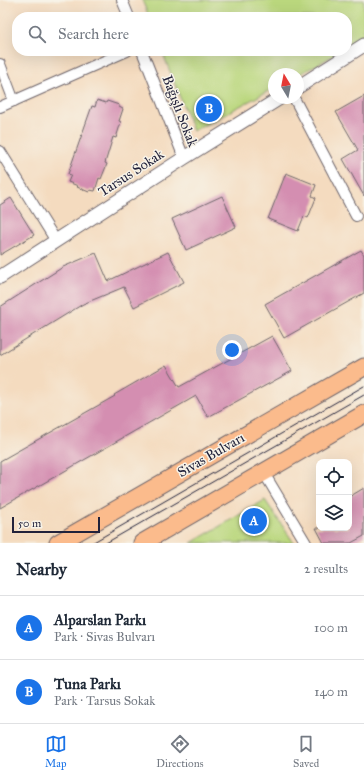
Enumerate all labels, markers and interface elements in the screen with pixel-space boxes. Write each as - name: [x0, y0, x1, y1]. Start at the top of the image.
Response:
- search box: [12, 12, 352, 56]
- icon: search: [26, 23, 48, 45]
- text: Search here: [58, 25, 129, 43]
- north arrow: [268, 68, 304, 104]
- street label: Bağışlı Sokak: [159, 73, 202, 150]
- pin: B: [196, 94, 222, 124]
- street label: Tarsus Sokak: [95, 145, 167, 200]
- your location: [222, 340, 242, 360]
- street label: Sivas Bulvarı: [174, 429, 248, 481]
- map controls: [316, 459, 352, 531]
- button: locate: [316, 459, 352, 495]
- button: layers: [316, 495, 352, 531]
- pin: A: [241, 506, 267, 536]
- scale bar: [12, 515, 100, 534]
- text: 50 m: [18, 517, 41, 530]
- text: Nearby: [16, 559, 67, 580]
- text: 2 results: [304, 561, 348, 577]
- text: Alparslan Parkı: [54, 611, 146, 629]
- text: A: [25, 620, 33, 636]
- text: 100 m: [314, 620, 348, 636]
- text: Park · Sivas Bulvarı: [54, 629, 155, 645]
- text: Tuna Parkı: [54, 675, 121, 693]
- text: B: [25, 684, 33, 700]
- text: 140 m: [314, 684, 348, 700]
- text: Park · Tarsus Sokak: [54, 693, 155, 709]
- tab: Map: [45, 733, 67, 770]
- tab: Directions: [156, 733, 204, 770]
- tab: Saved: [293, 733, 319, 770]

